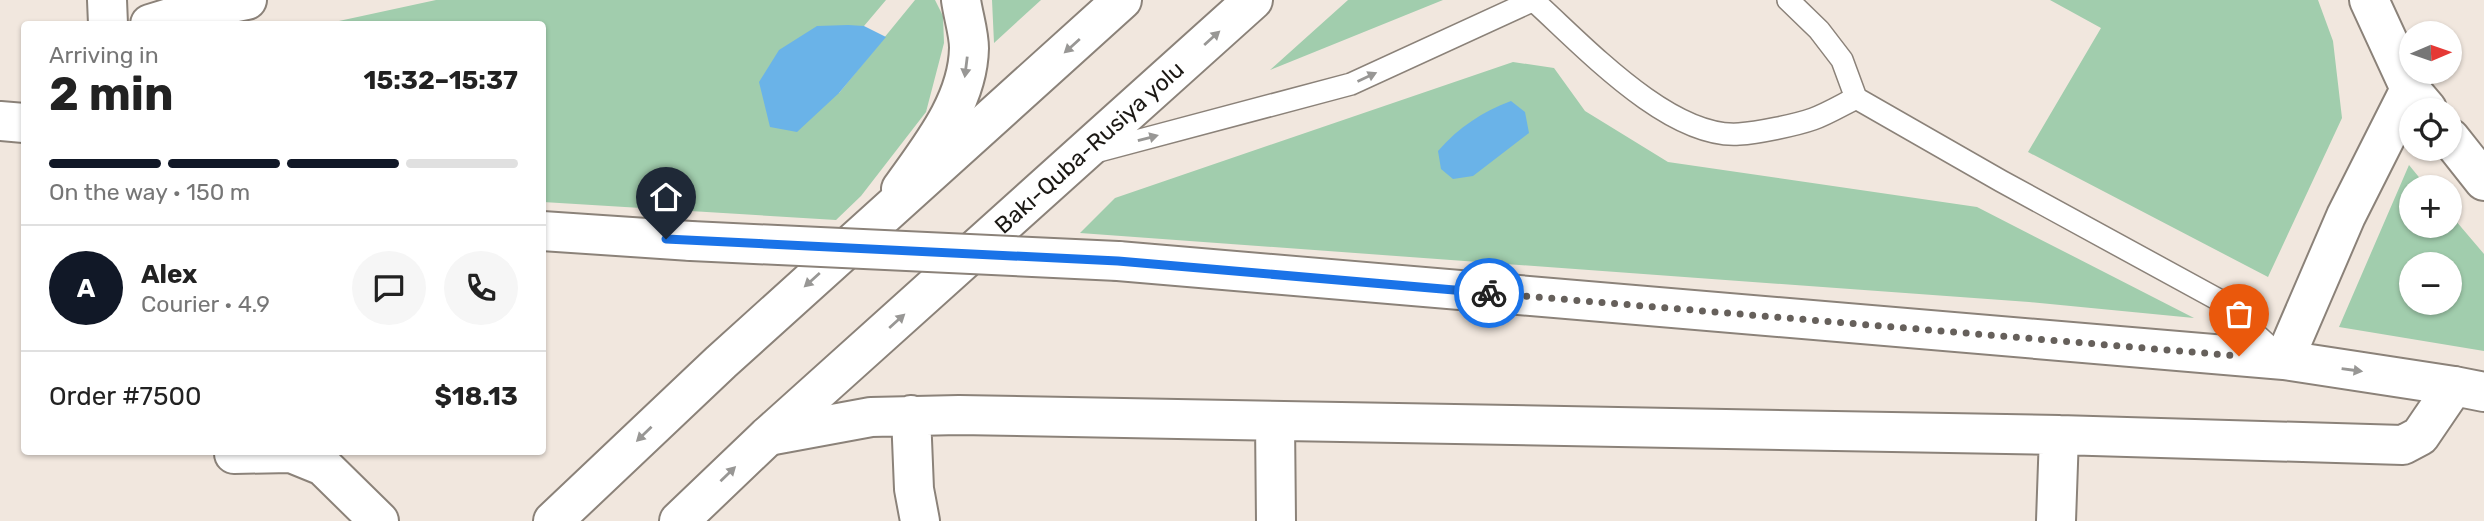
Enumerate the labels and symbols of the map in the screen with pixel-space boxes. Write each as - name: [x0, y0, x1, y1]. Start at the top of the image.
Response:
- north arrow: [2399, 21, 2462, 84]
- one-way arrow: [1203, 30, 1220, 46]
- one-way arrow: [1063, 38, 1081, 54]
- street label: Bakı-Quba-Rusiya yolu: [989, 55, 1190, 239]
- one-way arrow: [961, 56, 972, 78]
- one-way arrow: [1357, 71, 1378, 82]
- one-way arrow: [1138, 132, 1159, 142]
- pin: [636, 167, 696, 239]
- courier: [1454, 258, 1524, 328]
- one-way arrow: [803, 272, 821, 288]
- pin: [2209, 284, 2269, 356]
- one-way arrow: [888, 313, 906, 329]
- one-way arrow: [2341, 365, 2363, 376]
- one-way arrow: [636, 426, 653, 443]
- one-way arrow: [719, 466, 736, 482]

